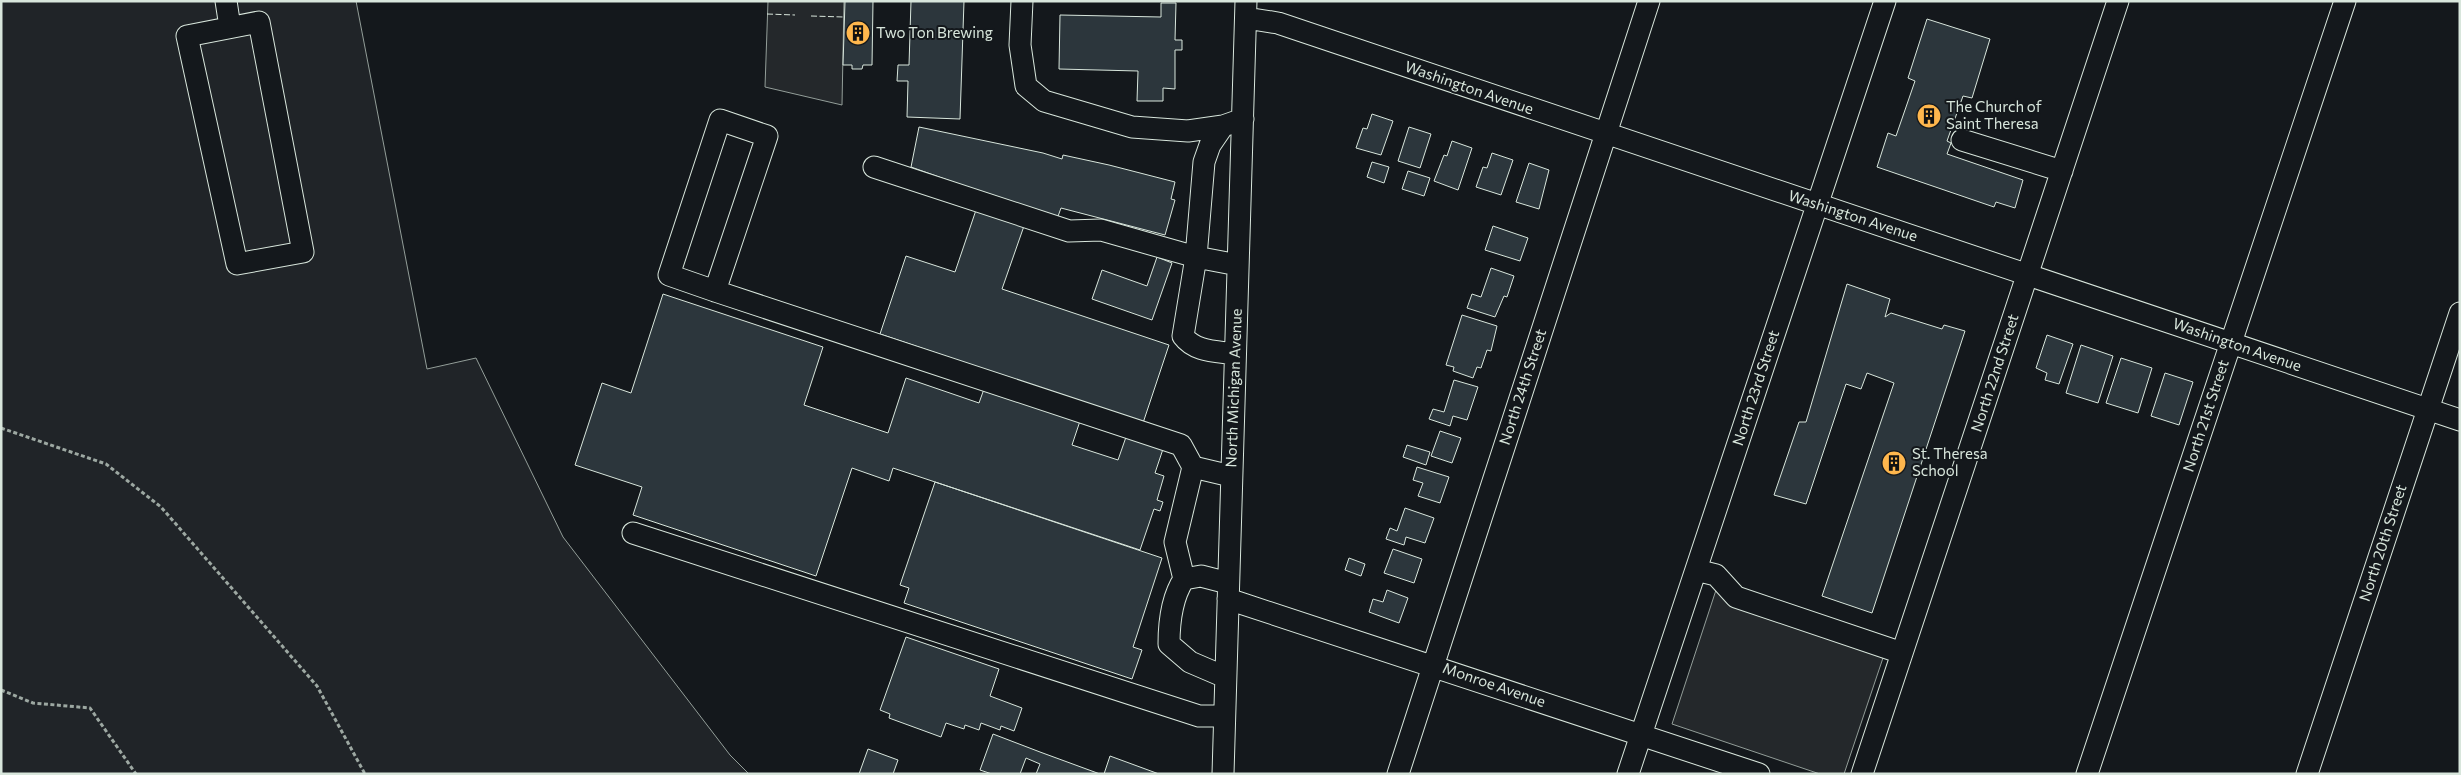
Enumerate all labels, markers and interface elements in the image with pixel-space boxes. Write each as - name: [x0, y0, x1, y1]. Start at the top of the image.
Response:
- building icon: Two Ton Brewing: [845, 20, 871, 46]
- place label: Two Ton Brewing: [876, 23, 993, 41]
- street label: Washington Avenue: [1403, 57, 1536, 118]
- place label: The Church of Saint Theresa: [1946, 97, 2042, 132]
- building icon: The Church of Saint Theresa: [1916, 103, 1942, 129]
- street label: Washington Avenue: [1786, 186, 1920, 244]
- street label: North Michigan Avenue: [1221, 308, 1245, 468]
- street label: North 22nd Street: [1966, 311, 2022, 434]
- street label: Washington Avenue: [2171, 314, 2304, 375]
- street label: North 24th Street: [1495, 326, 1549, 447]
- street label: North 23rd Street: [1728, 328, 1782, 448]
- street label: North 21st Street: [2178, 357, 2232, 474]
- place label: St. Theresa School: [1912, 444, 1988, 479]
- building icon: St. Theresa School: [1881, 450, 1907, 476]
- street label: North 20th Street: [2355, 482, 2409, 603]
- street label: Monroe Avenue: [1441, 658, 1548, 710]

